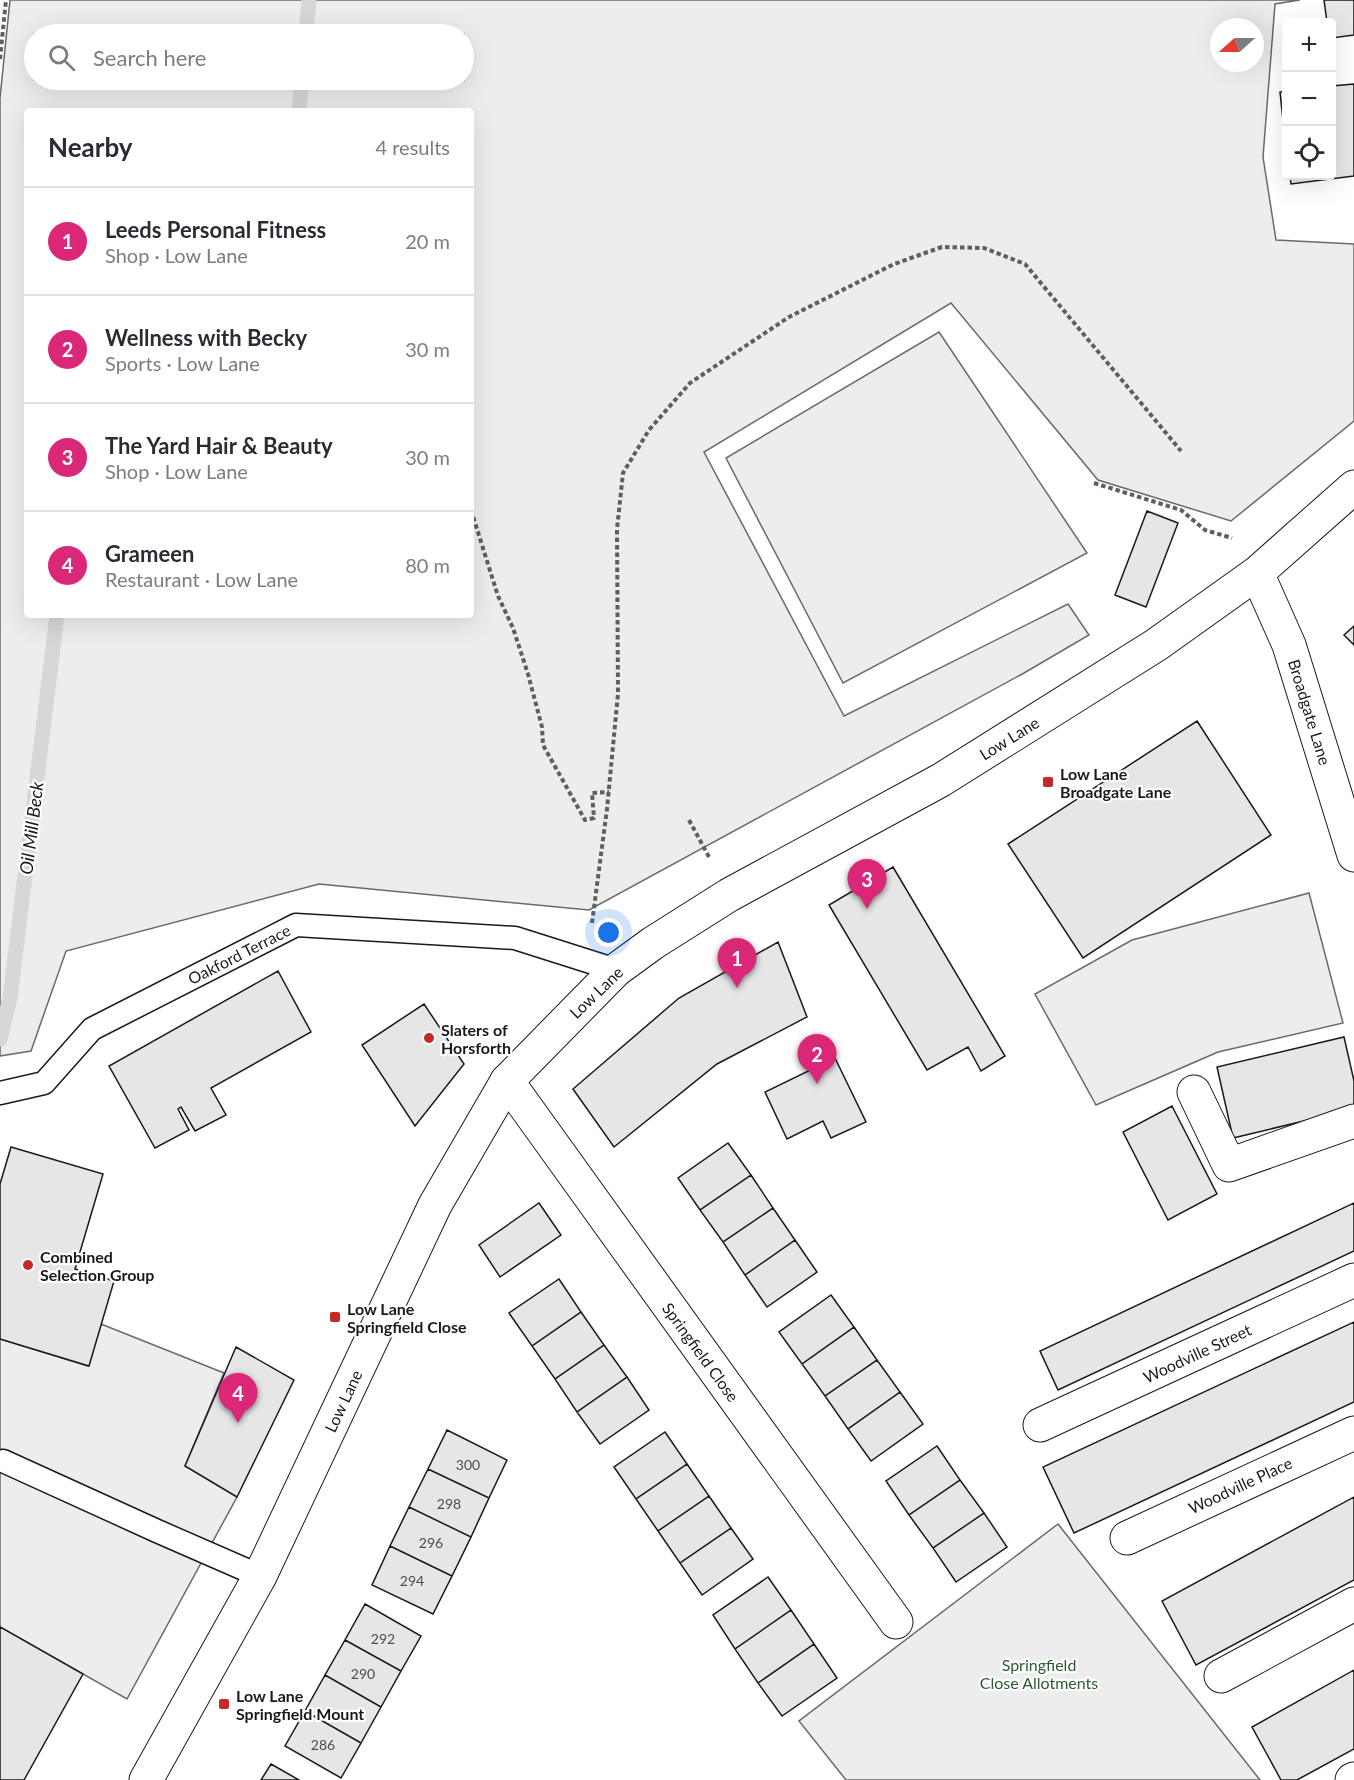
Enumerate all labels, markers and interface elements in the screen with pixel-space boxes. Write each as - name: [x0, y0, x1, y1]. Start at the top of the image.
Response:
- north arrow: [1210, 18, 1264, 72]
- map controls: [1282, 18, 1336, 180]
- button: +: [1282, 18, 1336, 72]
- search box: [24, 24, 474, 90]
- icon: search: [45, 41, 78, 74]
- text: Search here: [93, 44, 206, 71]
- button: −: [1282, 72, 1336, 126]
- button: locate: [1282, 126, 1336, 180]
- text: Nearby: [48, 131, 133, 163]
- text: 4 results: [375, 135, 450, 159]
- text: Leeds Personal Fitness: [105, 216, 326, 243]
- text: 1: [62, 229, 73, 253]
- text: 20 m: [405, 229, 450, 253]
- text: Shop · Low Lane: [105, 243, 248, 267]
- text: Wellness with Becky: [105, 324, 307, 351]
- text: 2: [62, 337, 73, 361]
- text: 30 m: [405, 337, 450, 361]
- text: Sports · Low Lane: [105, 351, 260, 375]
- text: The Yard Hair & Beauty: [105, 432, 333, 459]
- text: 3: [62, 445, 73, 469]
- text: 30 m: [405, 445, 450, 469]
- text: Shop · Low Lane: [105, 459, 248, 483]
- text: Grameen: [105, 540, 194, 567]
- text: 4: [62, 553, 73, 577]
- text: 80 m: [405, 553, 450, 577]
- text: Restaurant · Low Lane: [105, 567, 298, 591]
- street label: Broadgate Lane: [1285, 657, 1335, 767]
- street label: Low Lane: [976, 712, 1042, 764]
- place label: Low Lane Broadgate Lane: [1060, 764, 1172, 801]
- marker: Low Lane Broadgate Lane: [1041, 775, 1055, 789]
- water label: Oil Mill Beck: [14, 780, 48, 876]
- pin: 3: [848, 860, 886, 909]
- your location: [594, 918, 623, 947]
- street label: Oakford Terrace: [185, 920, 293, 988]
- pin: 1: [718, 938, 756, 988]
- street label: Low Lane: [565, 962, 627, 1022]
- place label: Slaters of Horsforth: [441, 1020, 511, 1057]
- marker: Slaters of Horsforth: [422, 1031, 436, 1045]
- pin: 2: [798, 1034, 836, 1084]
- place label: Combined Selection Group: [40, 1247, 154, 1284]
- marker: Combined Selection Group: [21, 1258, 35, 1272]
- place label: Low Lane Springfield Close: [347, 1299, 467, 1336]
- street label: Springfield Close: [659, 1299, 743, 1405]
- marker: Low Lane Springfield Close: [328, 1310, 342, 1324]
- street label: Woodville Street: [1140, 1320, 1254, 1386]
- street label: Low Lane: [320, 1367, 366, 1435]
- pin: 4: [218, 1374, 258, 1423]
- street label: Woodville Place: [1185, 1453, 1295, 1517]
- house number: 300: [456, 1456, 480, 1473]
- house number: 298: [437, 1495, 461, 1512]
- house number: 296: [419, 1534, 443, 1551]
- house number: 294: [400, 1572, 424, 1589]
- house number: 292: [371, 1630, 395, 1647]
- park label: Springfield Close Allotments: [980, 1655, 1098, 1692]
- house number: 290: [351, 1665, 375, 1682]
- place label: Low Lane Springfield Mount: [236, 1686, 364, 1723]
- marker: Low Lane Springfield Mount: [217, 1697, 231, 1711]
- house number: 286: [311, 1736, 335, 1753]

